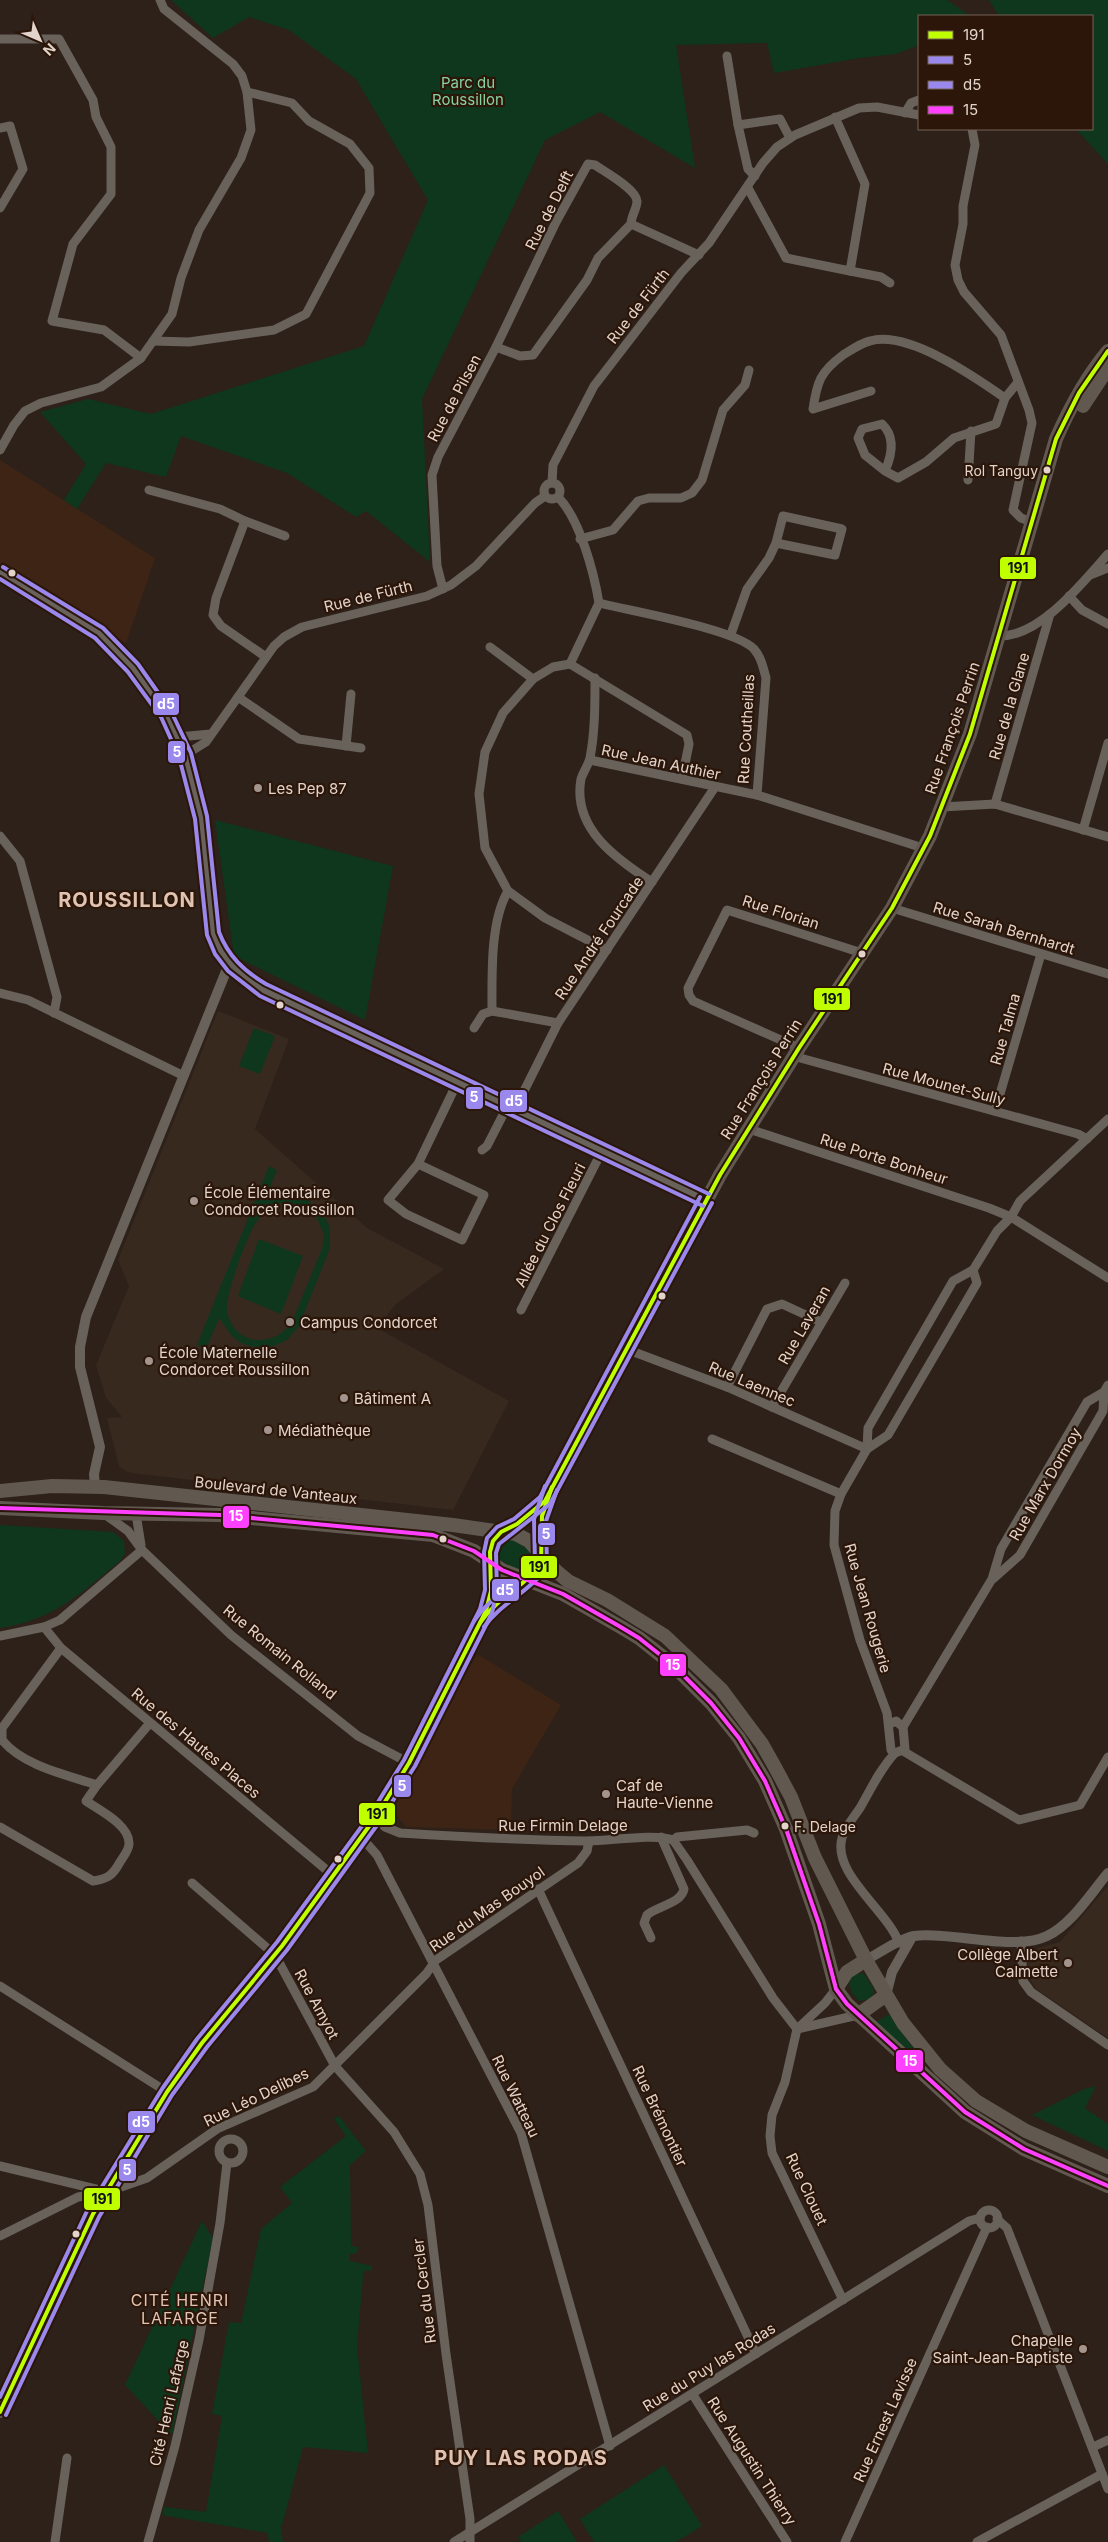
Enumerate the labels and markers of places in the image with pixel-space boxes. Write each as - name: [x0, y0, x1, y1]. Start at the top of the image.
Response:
- place label: Rol Tanguy: [965, 462, 1038, 479]
- marker: Rol Tanguy: [1042, 465, 1052, 475]
- unlabelled marker: [7, 568, 17, 578]
- place label: Les Pep 87: [268, 779, 347, 798]
- marker: Les Pep 87: [252, 782, 264, 794]
- unlabelled marker: [857, 949, 867, 959]
- unlabelled marker: [275, 1000, 285, 1010]
- place label: École Élémentaire Condorcet Roussillon: [204, 1183, 355, 1219]
- marker: École Élémentaire Condorcet Roussillon: [188, 1195, 200, 1207]
- unlabelled marker: [657, 1291, 667, 1301]
- place label: Campus Condorcet: [300, 1313, 437, 1332]
- marker: Campus Condorcet: [284, 1316, 296, 1328]
- place label: École Maternelle Condorcet Roussillon: [159, 1343, 310, 1379]
- marker: École Maternelle Condorcet Roussillon: [143, 1355, 155, 1367]
- place label: Bâtiment A: [354, 1389, 431, 1408]
- marker: Bâtiment A: [338, 1392, 350, 1404]
- place label: Médiathèque: [278, 1421, 371, 1440]
- marker: Médiathèque: [262, 1424, 274, 1436]
- unlabelled marker: [438, 1534, 448, 1544]
- place label: Caf de Haute-Vienne: [616, 1776, 713, 1812]
- marker: Caf de Haute-Vienne: [600, 1788, 612, 1800]
- place label: F. Delage: [794, 1818, 856, 1835]
- marker: F. Delage: [780, 1821, 790, 1831]
- unlabelled marker: [333, 1854, 343, 1864]
- place label: Collège Albert Calmette: [957, 1945, 1058, 1981]
- marker: Collège Albert Calmette: [1062, 1957, 1074, 1969]
- unlabelled marker: [71, 2229, 81, 2239]
- place label: Chapelle Saint-Jean-Baptiste: [933, 2331, 1073, 2367]
- marker: Chapelle Saint-Jean-Baptiste: [1077, 2343, 1089, 2355]

